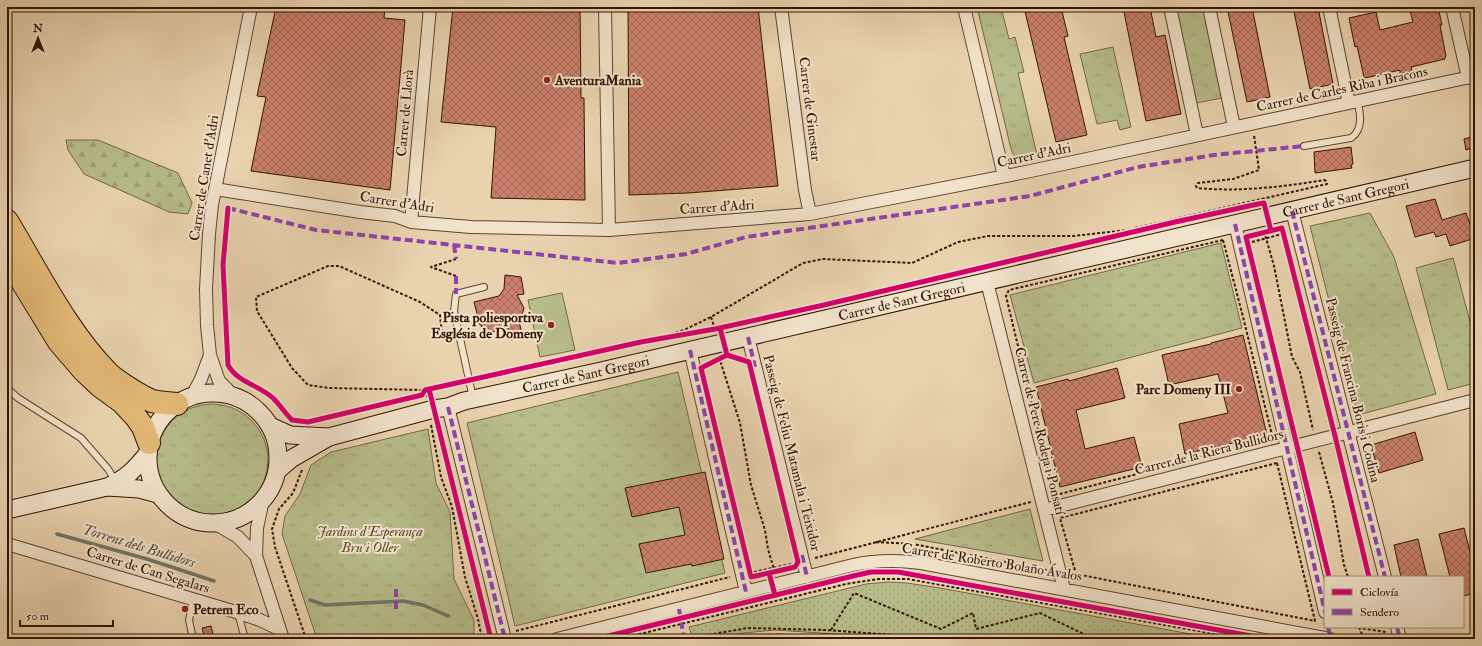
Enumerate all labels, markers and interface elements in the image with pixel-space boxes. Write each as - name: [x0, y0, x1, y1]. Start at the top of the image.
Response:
- north arrow: [18, 18, 58, 58]
- text: N: [32, 22, 44, 35]
- street label: Carrer de Ginestar: [795, 56, 825, 163]
- street label: Carrer de Carles Riba i Bracons: [1255, 62, 1429, 115]
- street label: Carrer de Llorà: [393, 68, 417, 157]
- place label: AventuraMania: [554, 72, 642, 89]
- marker: AventuraMania: [542, 75, 552, 85]
- street label: Carrer de Canet d'Adri: [186, 114, 222, 242]
- street label: Carrer d'Adri: [996, 139, 1073, 171]
- street label: Carrer de Sant Gregori: [1281, 175, 1411, 221]
- street label: Carrer d'Adri: [359, 188, 436, 216]
- street label: Carrer d'Adri: [679, 196, 755, 218]
- street label: Carrer de Sant Gregori: [836, 278, 967, 324]
- street label: Passeig de Francina Boris i Codina: [1322, 296, 1384, 484]
- place label: Pista poliesportiva Església de Domeny: [431, 309, 544, 343]
- marker: Pista poliesportiva Església de Domeny: [546, 320, 556, 330]
- street label: Carrer de Pere Rodeja i Ponsatí: [1011, 345, 1069, 518]
- street label: Carrer de Sant Gregori: [521, 351, 651, 396]
- street label: Passeig de Feliu Matamala i Teixidor: [759, 353, 825, 554]
- place label: Parc Domeny III: [1136, 381, 1231, 399]
- marker: Parc Domeny III: [1234, 384, 1244, 394]
- street label: Carrer de la Riera Bullidors: [1133, 425, 1285, 479]
- water label: Torrent dels Bullidors: [80, 520, 198, 572]
- park label: Jardins d'Esperança Bru i Oller: [317, 523, 423, 556]
- street label: Carrer de Roberto Bolaño Ávalos: [901, 539, 1083, 585]
- street label: Carrer de Can Segalars: [84, 543, 212, 597]
- legend: [1324, 576, 1464, 628]
- text: Ciclovía: [1360, 585, 1400, 600]
- place label: Petrem Eco: [193, 601, 259, 618]
- scale bar: [20, 602, 113, 628]
- marker: Petrem Eco: [180, 604, 190, 614]
- text: Sendero: [1360, 605, 1399, 620]
- text: 50 m: [26, 609, 50, 624]

